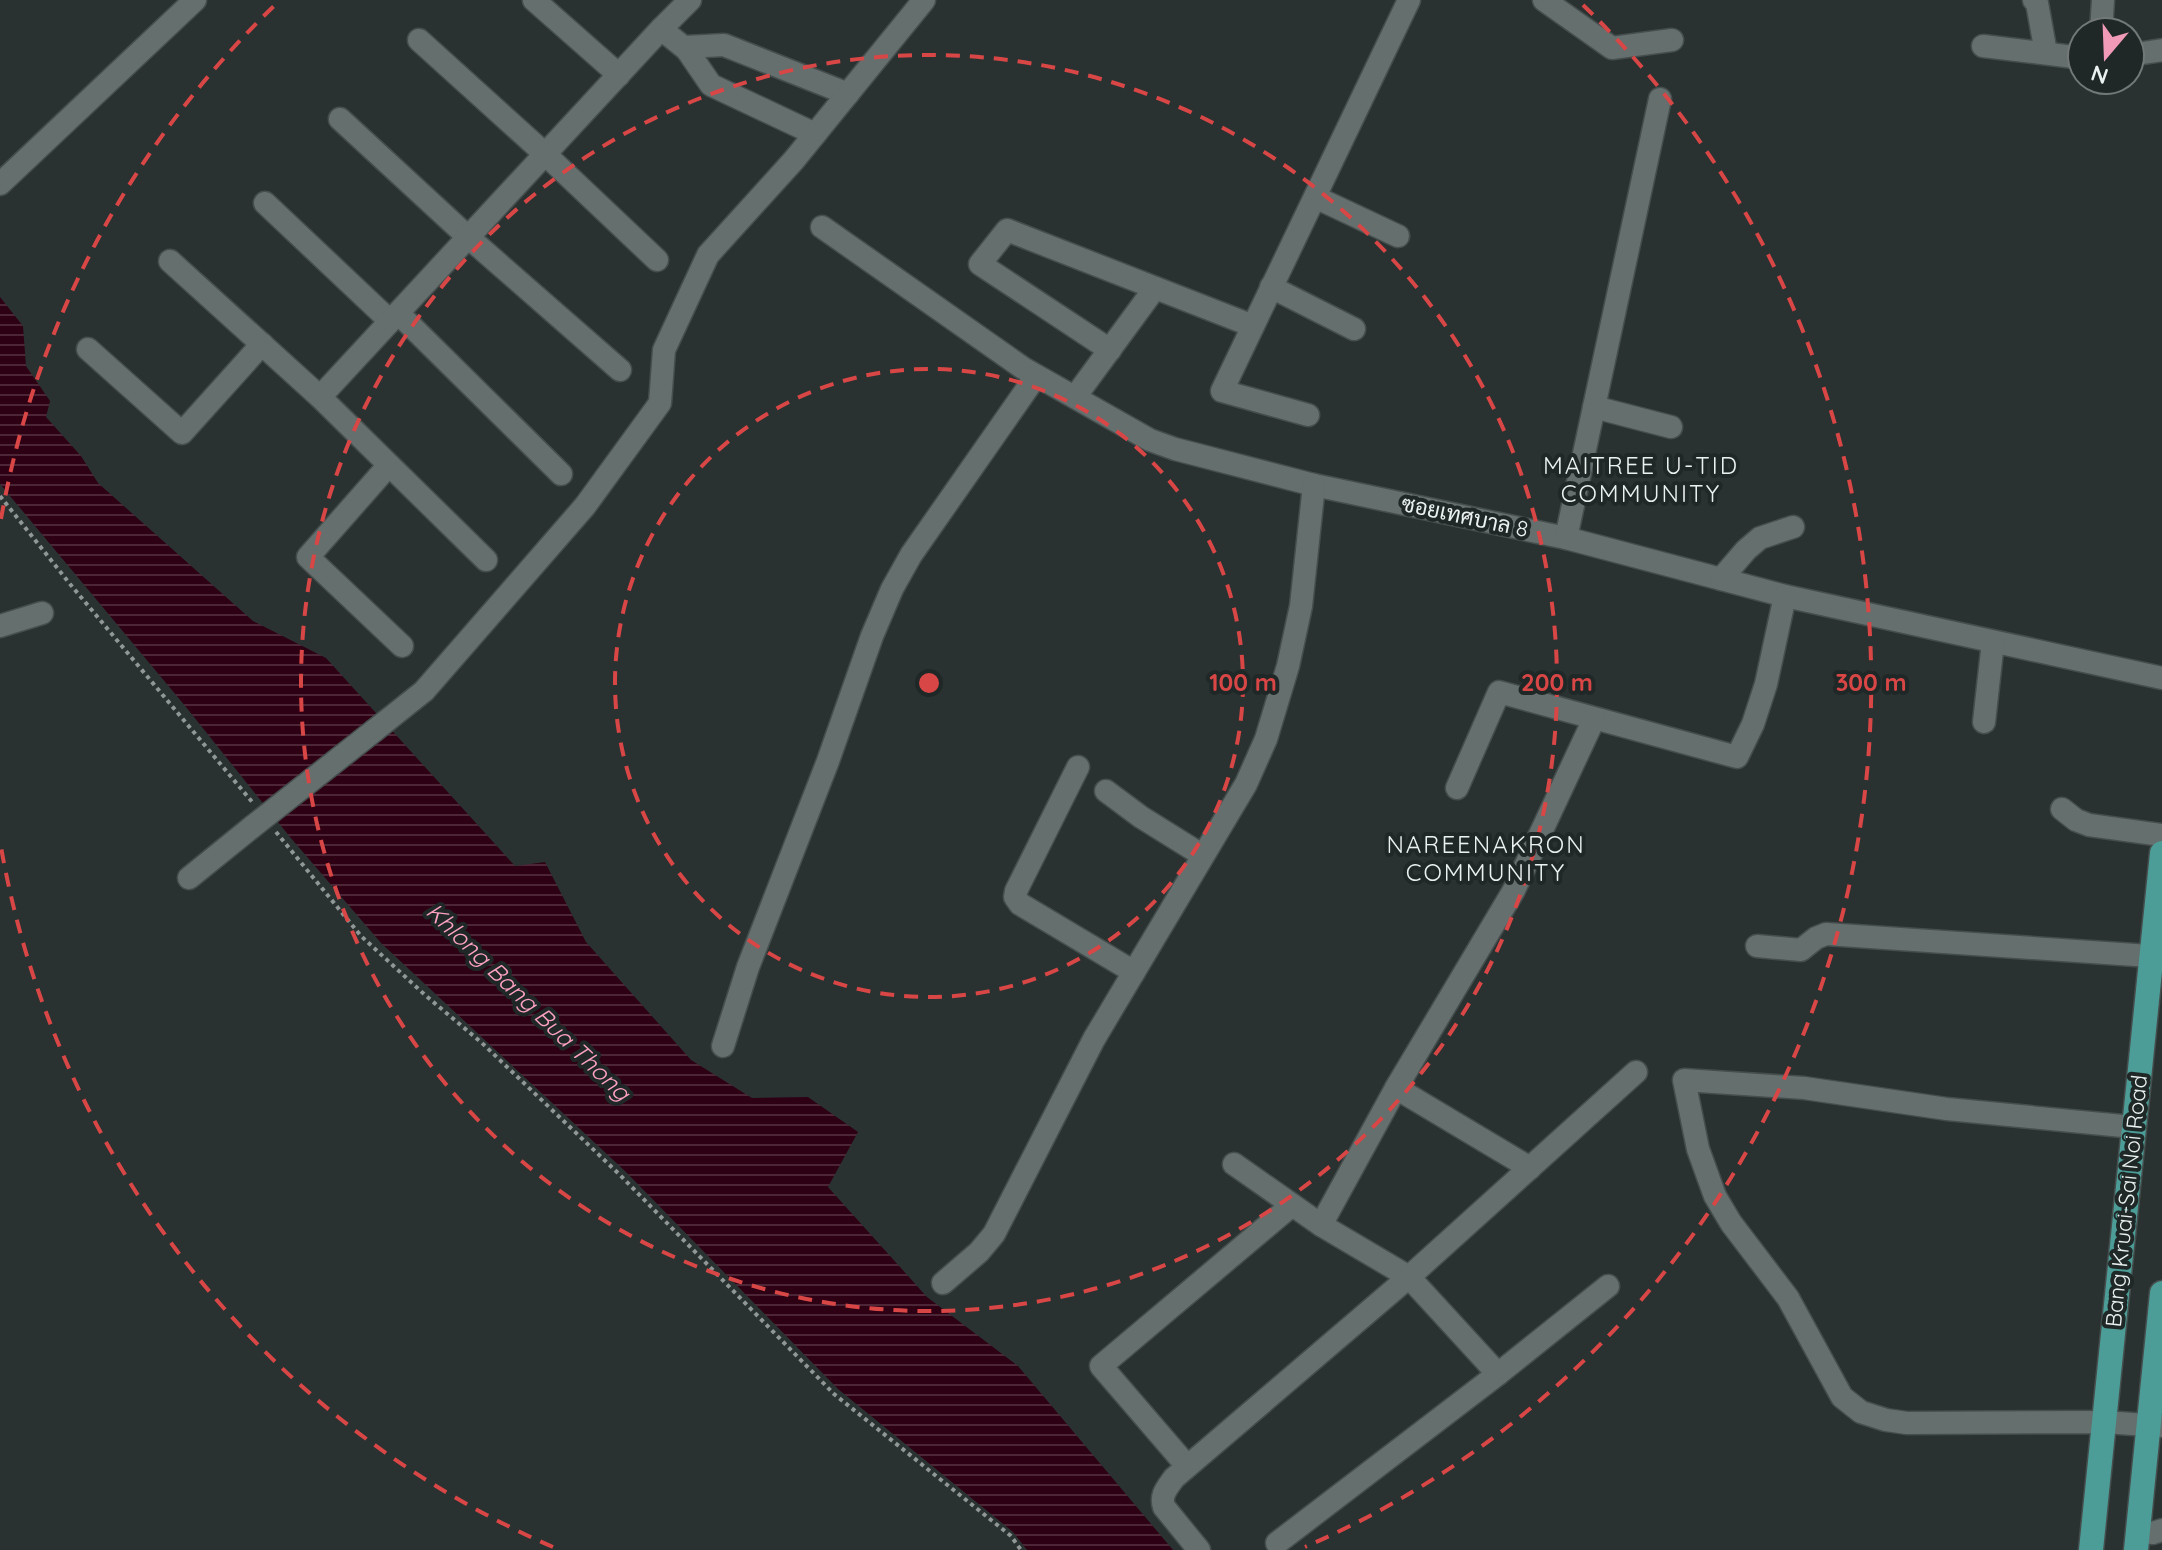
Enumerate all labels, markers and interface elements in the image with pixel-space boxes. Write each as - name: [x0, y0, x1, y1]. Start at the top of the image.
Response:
- north arrow: [2066, 16, 2146, 96]
- text: N: [2087, 59, 2112, 91]
- district label: MAITREE U-TID COMMUNITY: [1543, 450, 1739, 508]
- street label: ซอยเทศบาล 8: [1399, 489, 1531, 543]
- text: 100 m: [1209, 667, 1277, 697]
- text: 200 m: [1521, 667, 1593, 697]
- text: 300 m: [1835, 667, 1907, 697]
- centre of rings: [915, 669, 943, 697]
- district label: NAREENAKRON COMMUNITY: [1386, 829, 1586, 887]
- water label: Khlong Bang Bua Thong: [420, 896, 639, 1108]
- street label: Bang Kruai-Sai Noi Road: [2099, 1074, 2153, 1328]

